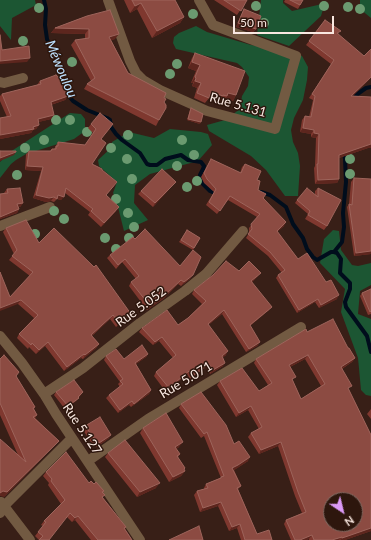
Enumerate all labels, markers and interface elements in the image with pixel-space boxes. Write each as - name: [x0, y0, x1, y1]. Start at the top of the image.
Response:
- scale bar: [235, 8, 336, 34]
- text: 50 m: [240, 15, 267, 30]
- water label: Méwoulou: [41, 38, 81, 100]
- street label: Rue 5.131: [208, 89, 268, 121]
- street label: Rue 5.052: [113, 283, 169, 331]
- street label: Rue 5.071: [157, 358, 215, 402]
- street label: Rue 5.127: [59, 400, 105, 458]
- north arrow: [323, 492, 363, 532]
- text: N: [342, 514, 357, 529]

